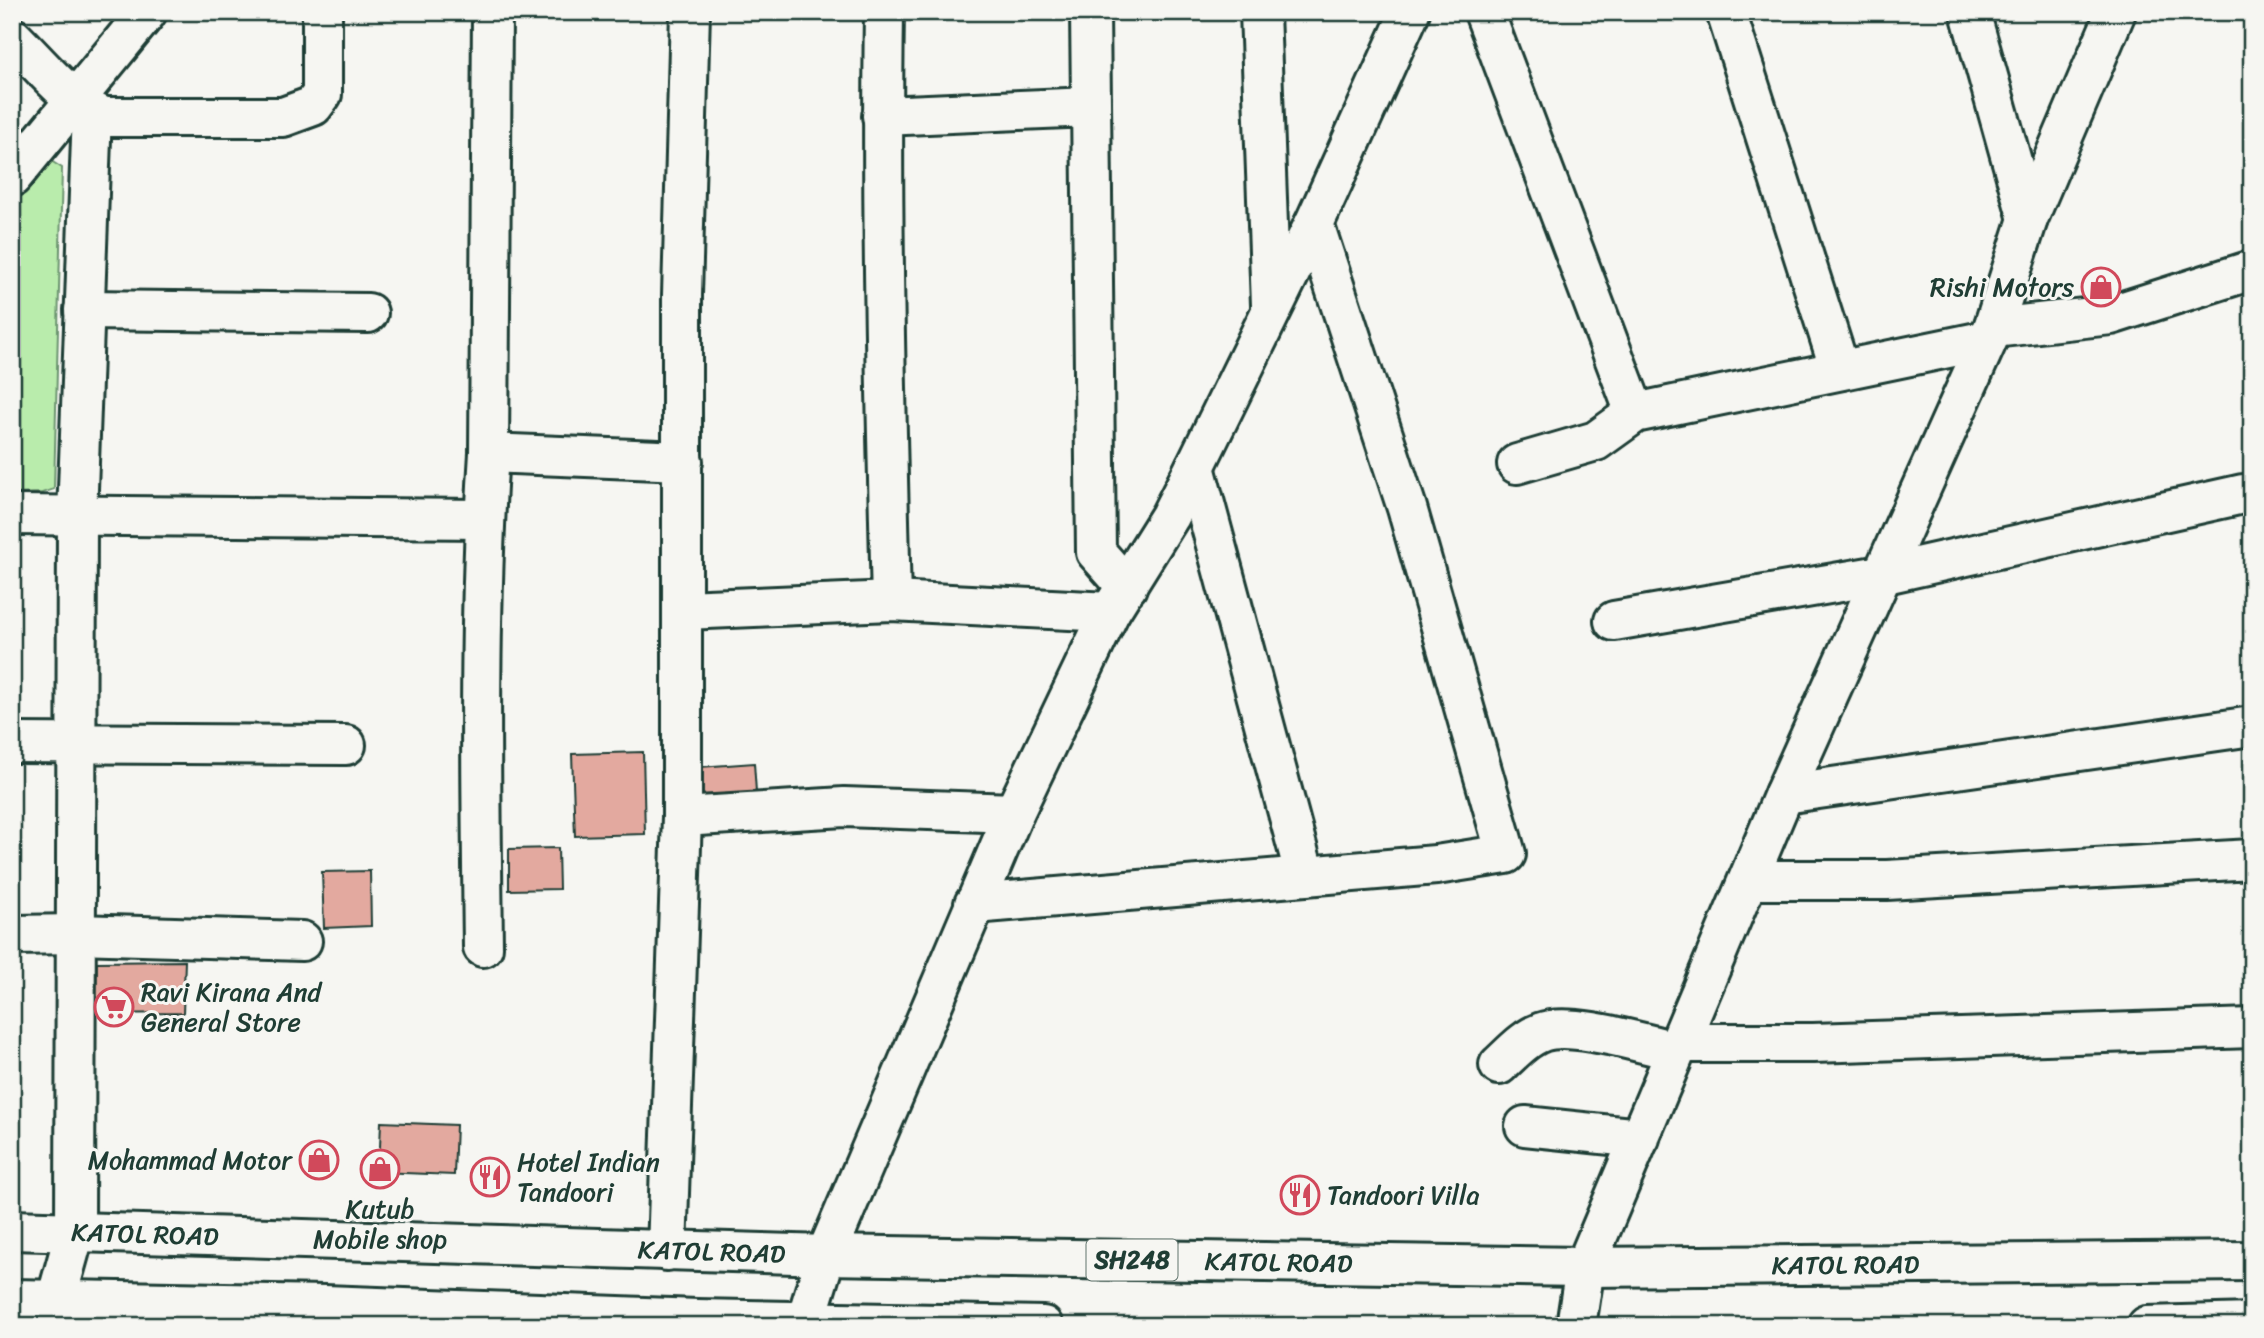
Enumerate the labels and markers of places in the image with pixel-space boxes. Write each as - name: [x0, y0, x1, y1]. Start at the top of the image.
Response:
- place label: Rishi Motors: [1930, 264, 2074, 310]
- shop icon: Rishi Motors: [2080, 266, 2122, 308]
- place label: Ravi Kirana And General Store: [141, 969, 324, 1045]
- supermarket icon: Ravi Kirana And General Store: [93, 986, 135, 1028]
- place label: Mohammad Motor: [88, 1137, 293, 1183]
- shop icon: Mohammad Motor: [298, 1139, 340, 1181]
- place label: Hotel Indian Tandoori: [517, 1139, 660, 1215]
- shop icon: Kutub Mobile shop: [359, 1148, 401, 1190]
- restaurant icon: Hotel Indian Tandoori: [469, 1156, 511, 1198]
- place label: Tandoori Villa: [1327, 1172, 1480, 1218]
- restaurant icon: Tandoori Villa: [1279, 1174, 1321, 1216]
- place label: Kutub Mobile shop: [313, 1186, 447, 1262]

